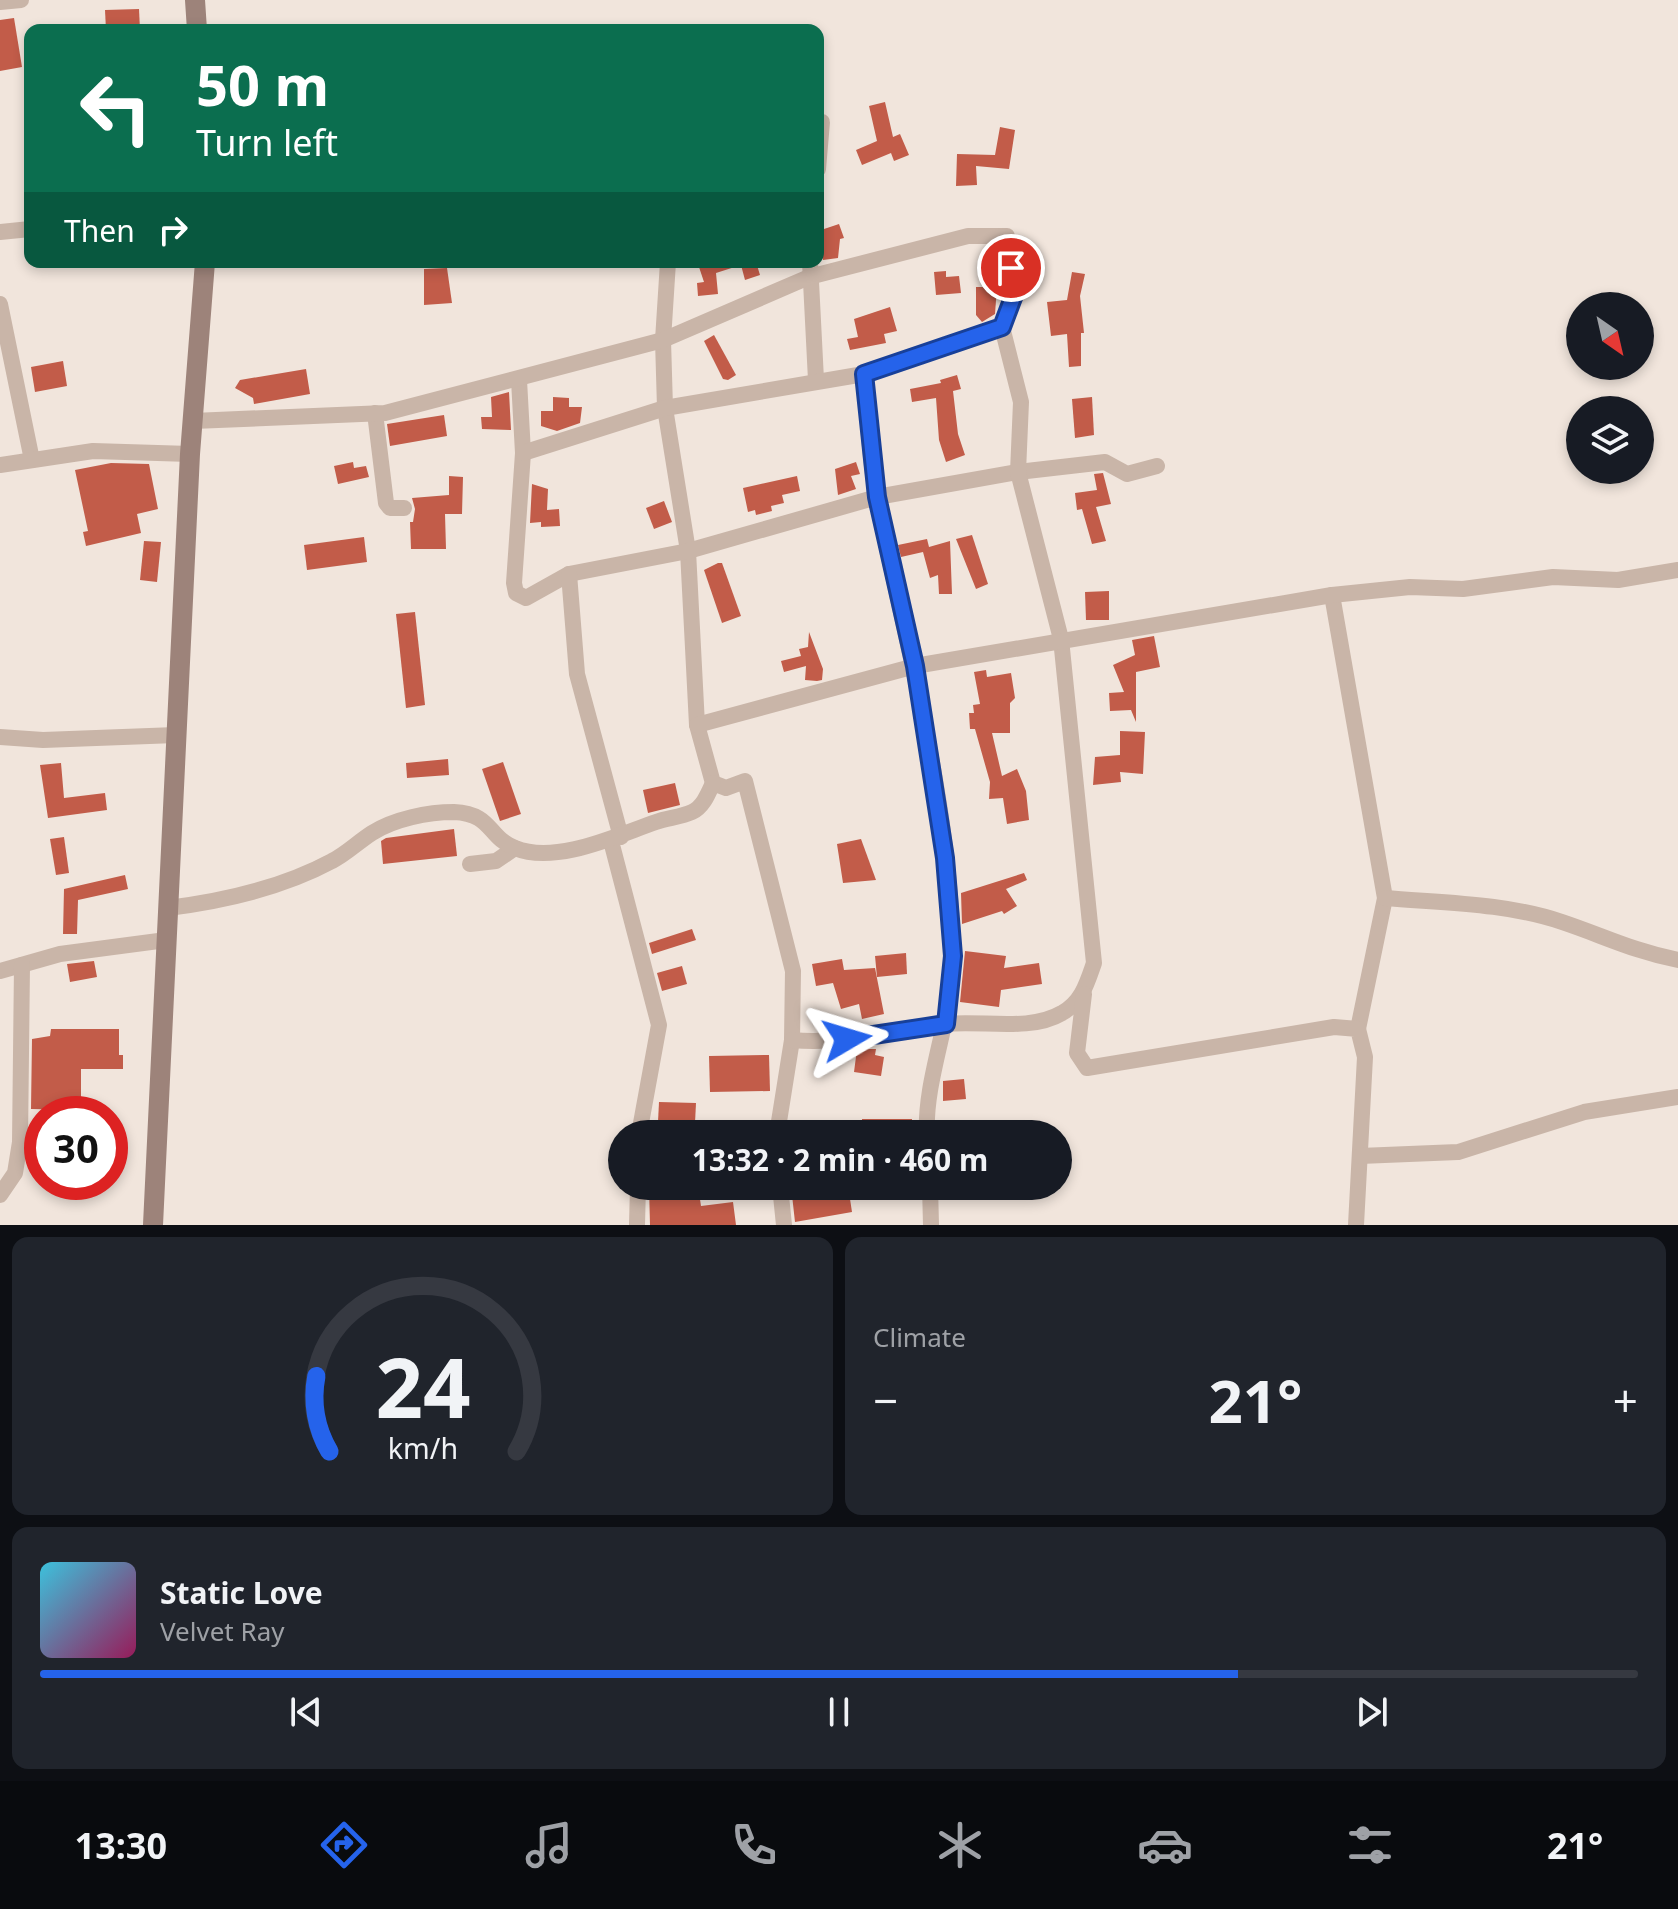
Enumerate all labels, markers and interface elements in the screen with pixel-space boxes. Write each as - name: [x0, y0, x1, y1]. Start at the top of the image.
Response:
- text: 50 m: [196, 46, 329, 122]
- icon: left: [64, 56, 168, 160]
- text: Turn left: [196, 118, 338, 167]
- icon: right: [151, 208, 195, 252]
- text: Then: [64, 210, 135, 251]
- pin: [977, 234, 1045, 302]
- icon: arrive: [989, 246, 1033, 290]
- north arrow: [1566, 292, 1654, 380]
- map controls: [1566, 292, 1654, 484]
- button: layers: [1566, 396, 1654, 484]
- position arrow: [805, 997, 889, 1081]
- speed limit sign: 30: [24, 1096, 128, 1200]
- text: 13:32 · 2 min · 460 m: [692, 1139, 988, 1180]
- text: Climate: [873, 1319, 966, 1355]
- text: 24: [375, 1329, 470, 1442]
- text: 21°: [1208, 1359, 1303, 1441]
- text: −: [873, 1370, 898, 1430]
- text: +: [1613, 1370, 1638, 1430]
- text: km/h: [387, 1428, 458, 1467]
- text: Static Love: [160, 1572, 323, 1613]
- text: Velvet Ray: [160, 1613, 285, 1649]
- icon: previous: [284, 1690, 328, 1734]
- icon: pause: [817, 1690, 861, 1734]
- icon: next: [1350, 1690, 1394, 1734]
- icon: directions: [316, 1817, 372, 1873]
- icon: music: [521, 1817, 577, 1873]
- icon: phone: [726, 1817, 782, 1873]
- icon: climate: [932, 1817, 988, 1873]
- icon: car: [1137, 1817, 1193, 1873]
- icon: filters: [1342, 1817, 1398, 1873]
- text: 13:30: [75, 1821, 167, 1870]
- text: 21°: [1547, 1821, 1603, 1870]

